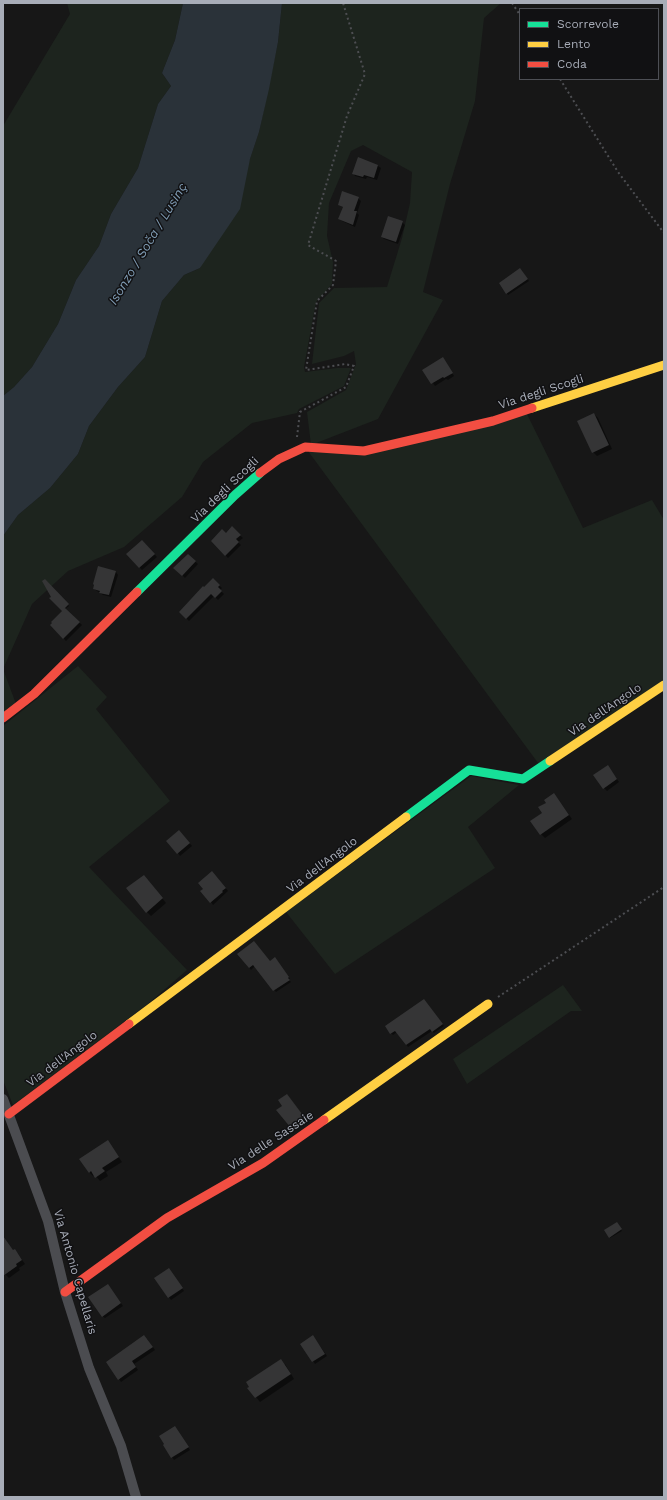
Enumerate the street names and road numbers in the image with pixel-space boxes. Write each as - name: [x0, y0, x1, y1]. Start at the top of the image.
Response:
- street label: Via degli Scogli: [497, 371, 585, 413]
- street label: Via degli Scogli: [188, 454, 262, 526]
- street label: Via dell'Angolo: [566, 680, 644, 740]
- street label: Via dell'Angolo: [284, 834, 360, 896]
- street label: Via dell'Angolo: [24, 1028, 100, 1090]
- street label: Via delle Sassaie: [226, 1108, 316, 1174]
- street label: Via Antonio Capellaris: [50, 1208, 100, 1336]

